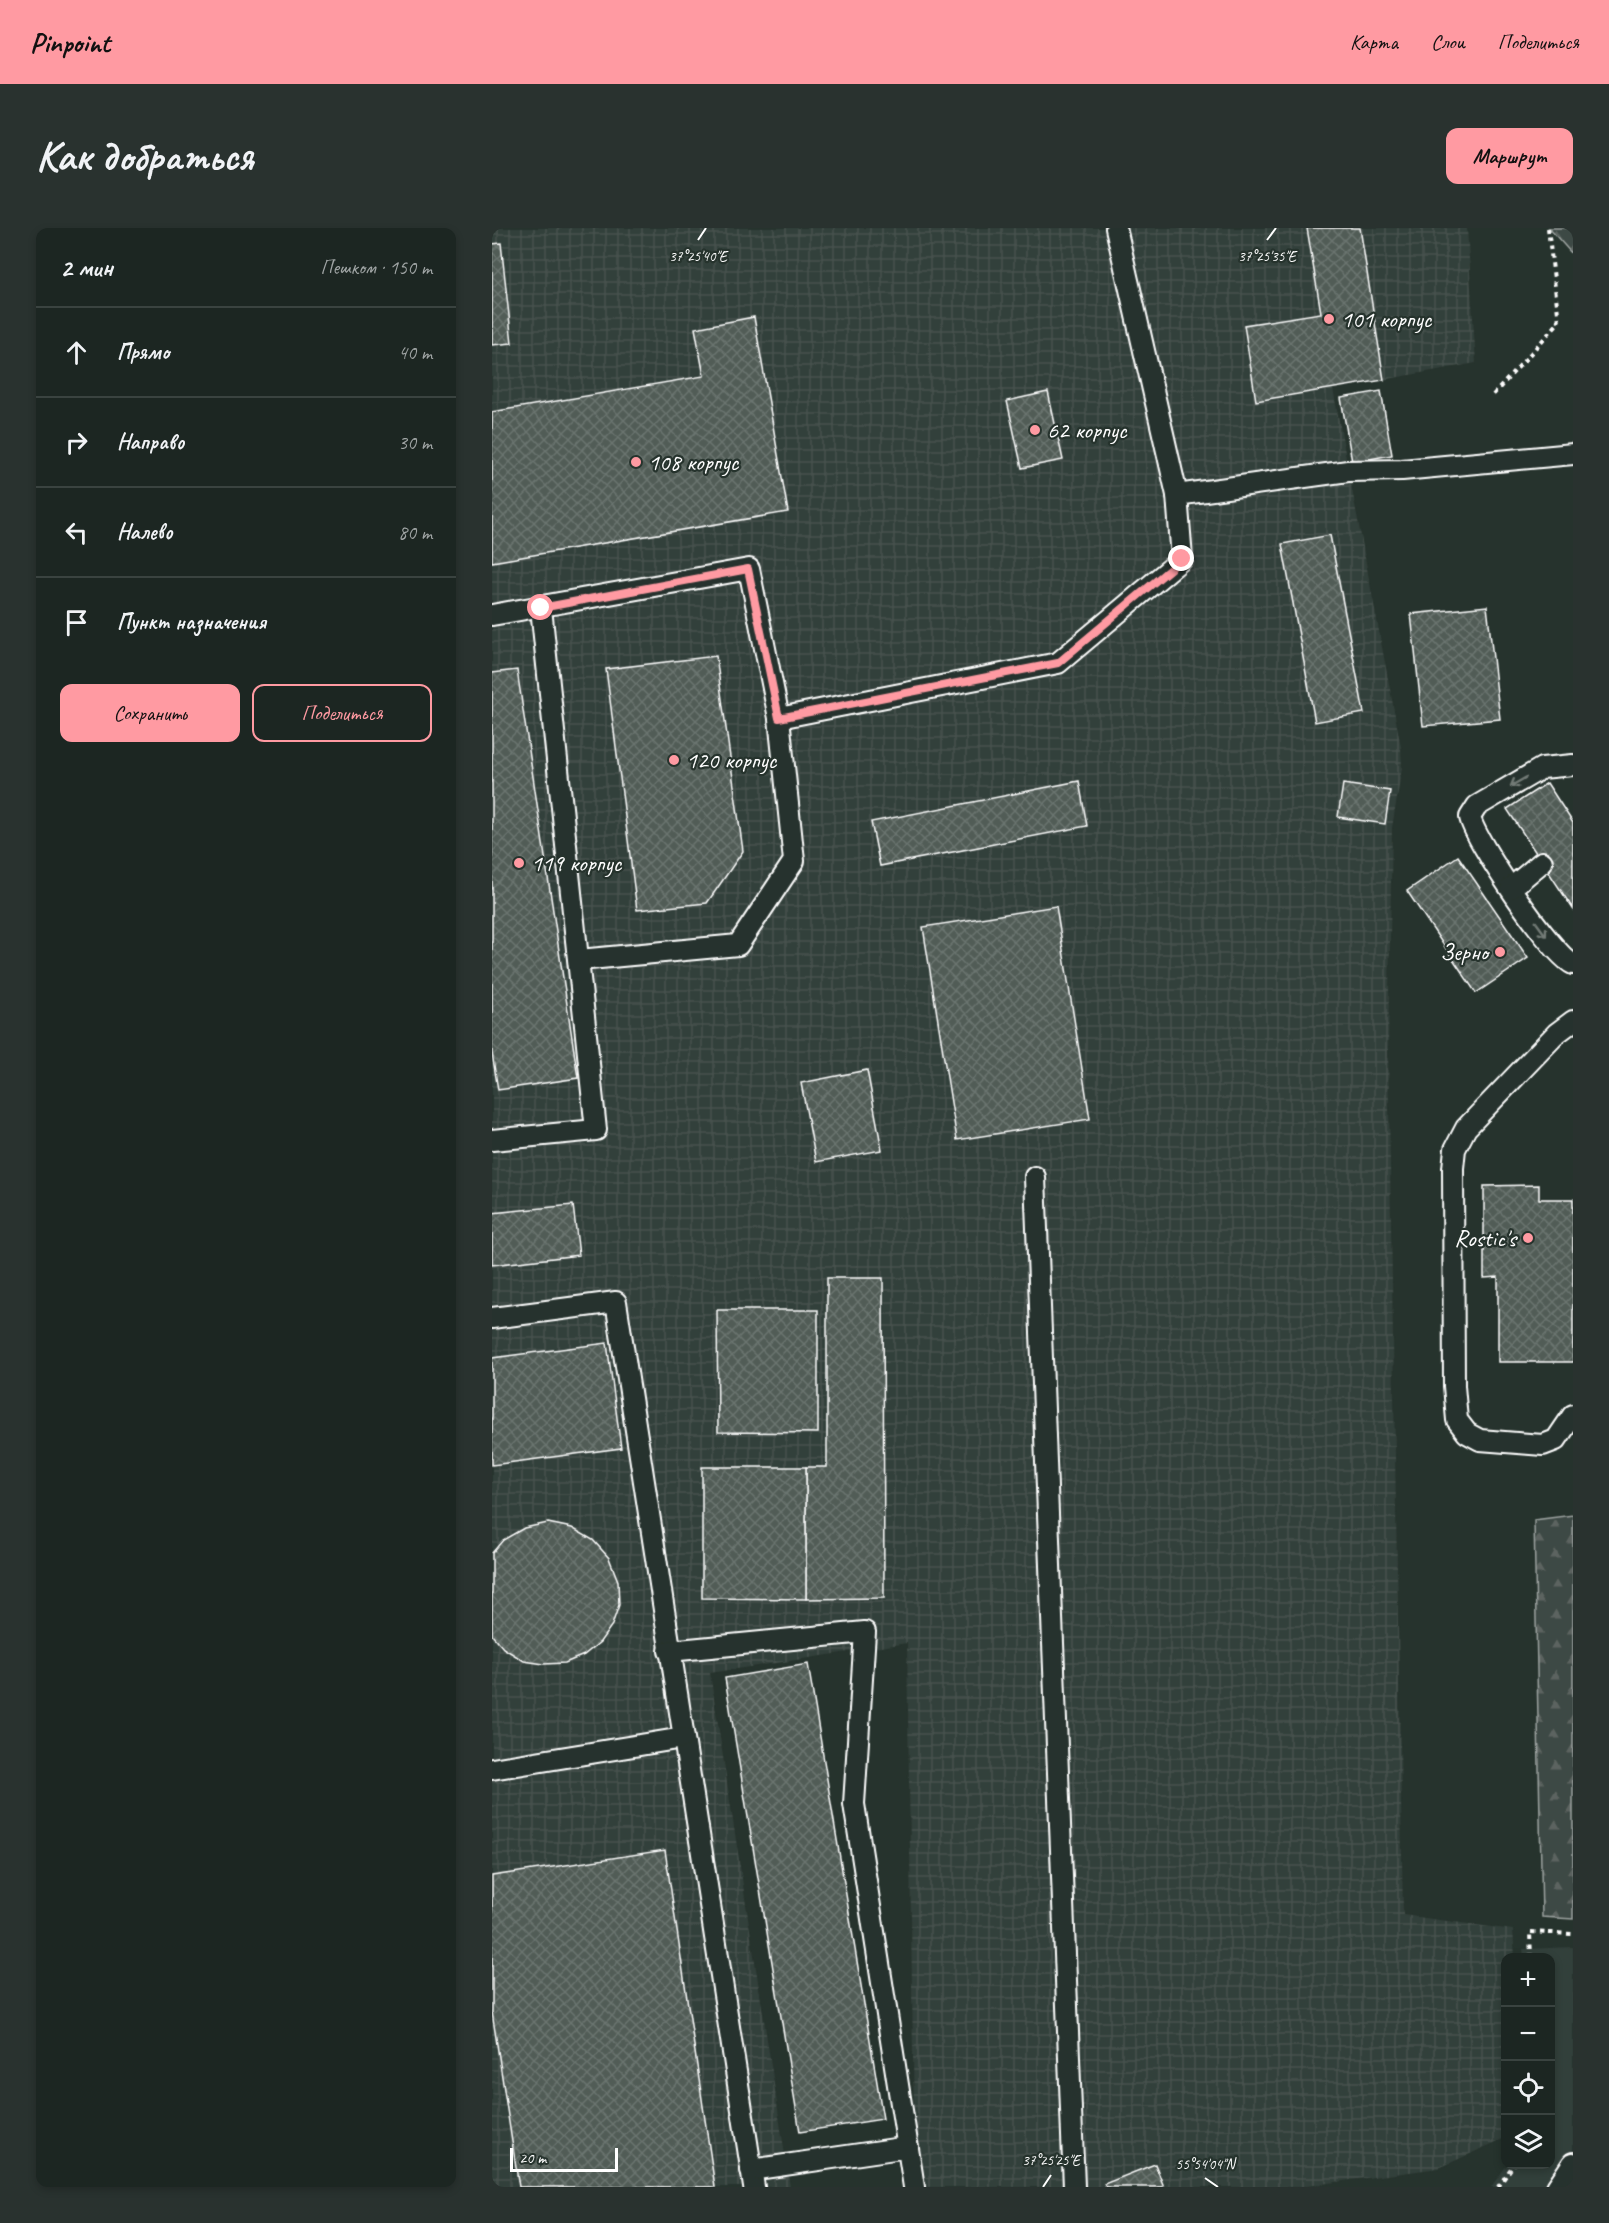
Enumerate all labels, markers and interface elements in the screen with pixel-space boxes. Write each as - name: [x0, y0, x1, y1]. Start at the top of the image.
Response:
- text: Pinpoint: [30, 25, 110, 60]
- text: Карта: [1350, 29, 1398, 55]
- text: Слои: [1431, 29, 1465, 55]
- text: Поделиться: [1498, 29, 1579, 55]
- button: Маршрут: [1446, 128, 1573, 184]
- text: Как добраться: [36, 130, 253, 183]
- text: 37°25'40"E: [669, 247, 729, 266]
- text: 37°25'35"E: [1238, 247, 1298, 266]
- text: 2 мин: [60, 251, 113, 284]
- text: Пешком · 150 m: [320, 255, 432, 280]
- place label: 101 корпус: [1341, 304, 1433, 334]
- marker: 101 корпус: [1322, 312, 1336, 326]
- icon: ahead: [60, 336, 93, 369]
- text: Прямо: [117, 338, 169, 366]
- text: 40 m: [398, 340, 432, 365]
- place label: 62 корпус: [1047, 415, 1128, 445]
- marker: 62 корпус: [1028, 423, 1042, 437]
- icon: right: [60, 426, 93, 459]
- text: Направо: [117, 428, 184, 456]
- text: 30 m: [398, 430, 432, 455]
- place label: 108 корпус: [648, 447, 740, 477]
- marker: 108 корпус: [629, 455, 643, 469]
- icon: left: [60, 516, 93, 549]
- text: Налево: [117, 518, 173, 546]
- text: 80 m: [398, 520, 432, 545]
- route end: [1168, 545, 1194, 571]
- route start: [527, 594, 553, 620]
- icon: arrive: [60, 606, 93, 639]
- text: Пункт назначения: [117, 608, 266, 636]
- button: Сохранить: [60, 684, 240, 742]
- button: Поделиться: [252, 684, 432, 742]
- place label: 120 корпус: [686, 745, 778, 775]
- marker: 120 корпус: [667, 753, 681, 767]
- one-way arrow: [1510, 776, 1527, 788]
- place label: 119 корпус: [531, 848, 623, 878]
- marker: 119 корпус: [512, 856, 526, 870]
- one-way arrow: [1534, 921, 1547, 937]
- place label: Зерно: [1440, 937, 1491, 967]
- marker: Зерно: [1493, 945, 1507, 959]
- place label: Rostic's: [1454, 1223, 1519, 1253]
- marker: Rostic's: [1521, 1231, 1535, 1245]
- map controls: [1501, 1953, 1555, 2169]
- button: +: [1501, 1953, 1555, 2007]
- button: −: [1501, 2007, 1555, 2061]
- button: locate: [1501, 2061, 1555, 2115]
- button: layers: [1501, 2115, 1555, 2169]
- scale bar: [510, 2145, 618, 2172]
- text: 20 m: [519, 2148, 546, 2168]
- text: 37°25'25"E: [1022, 2151, 1082, 2170]
- text: 55°54'04"N: [1175, 2155, 1238, 2174]

